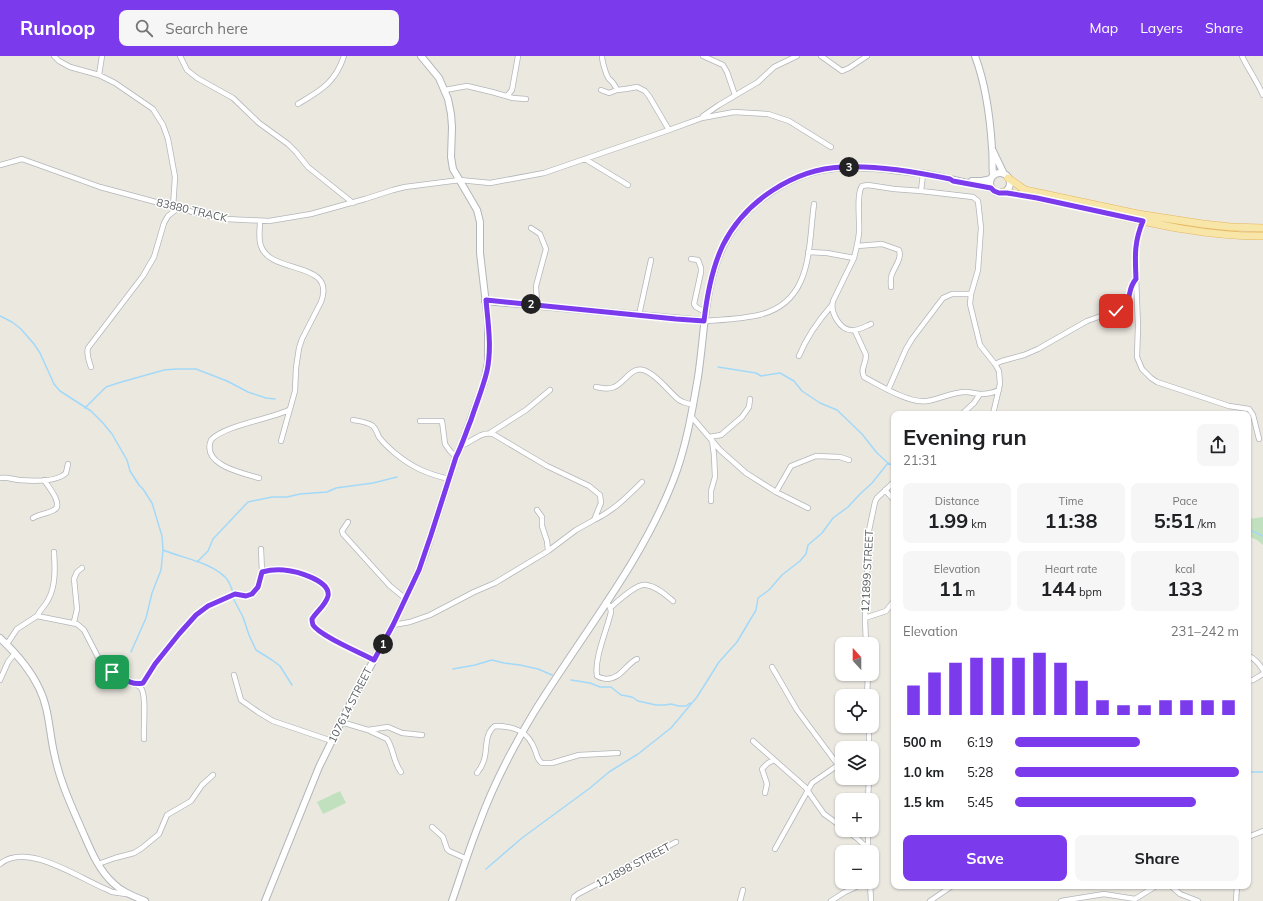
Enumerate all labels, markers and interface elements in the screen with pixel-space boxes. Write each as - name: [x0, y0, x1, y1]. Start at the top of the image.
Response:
- search box: [119, 10, 399, 46]
- text: Runloop: [20, 16, 95, 40]
- icon: search: [133, 17, 155, 39]
- text: Search here: [165, 19, 248, 38]
- text: Map: [1089, 19, 1118, 37]
- text: Layers: [1140, 19, 1183, 37]
- text: Share: [1205, 19, 1243, 37]
- pin: 3: [839, 157, 859, 177]
- text: 3: [846, 160, 852, 174]
- street label: 83880 TRACK: [155, 195, 230, 225]
- pin: 2: [521, 294, 541, 314]
- pin: [1099, 294, 1133, 328]
- text: 2: [528, 297, 534, 311]
- icon: check: [1105, 300, 1127, 322]
- text: Evening run: [903, 423, 1027, 451]
- button: share: [1197, 424, 1239, 466]
- text: 21:31: [903, 452, 937, 468]
- text: Distance: [935, 494, 979, 508]
- text: Time: [1059, 494, 1083, 508]
- text: Pace: [1173, 494, 1197, 508]
- text: 1.99: [927, 508, 968, 533]
- text: 11:38: [1045, 508, 1097, 533]
- text: 5:51: [1154, 508, 1195, 533]
- text: km: [968, 517, 987, 531]
- text: /km: [1195, 517, 1216, 531]
- street label: 121899 STREET: [858, 529, 876, 613]
- text: Elevation: [934, 562, 980, 576]
- text: Heart rate: [1045, 562, 1097, 576]
- text: kcal: [1175, 562, 1195, 576]
- text: 11: [939, 576, 963, 601]
- text: 144: [1040, 576, 1076, 601]
- text: 133: [1167, 576, 1203, 601]
- text: m: [963, 585, 975, 599]
- text: bpm: [1076, 585, 1102, 599]
- text: Elevation: [903, 623, 958, 639]
- text: 231–242 m: [1171, 623, 1239, 639]
- pin: 1: [373, 634, 393, 654]
- text: 1: [380, 637, 386, 651]
- north arrow: [835, 637, 879, 681]
- map controls: [835, 637, 879, 889]
- pin: [95, 655, 129, 689]
- icon: arrive: [101, 661, 123, 683]
- street label: 107614 STREET: [325, 665, 375, 745]
- button: locate: [835, 689, 879, 733]
- text: 500 m: [903, 734, 942, 750]
- text: 6:19: [967, 734, 993, 750]
- button: layers: [835, 741, 879, 785]
- text: 1.0 km: [903, 764, 944, 780]
- text: 5:28: [967, 764, 993, 780]
- button: +: [835, 793, 879, 837]
- text: 1.5 km: [903, 794, 944, 810]
- text: 5:45: [967, 794, 993, 810]
- button: Save: [903, 835, 1067, 881]
- button: Share: [1075, 835, 1239, 881]
- street label: 121898 STREET: [593, 839, 673, 891]
- button: −: [835, 845, 879, 889]

